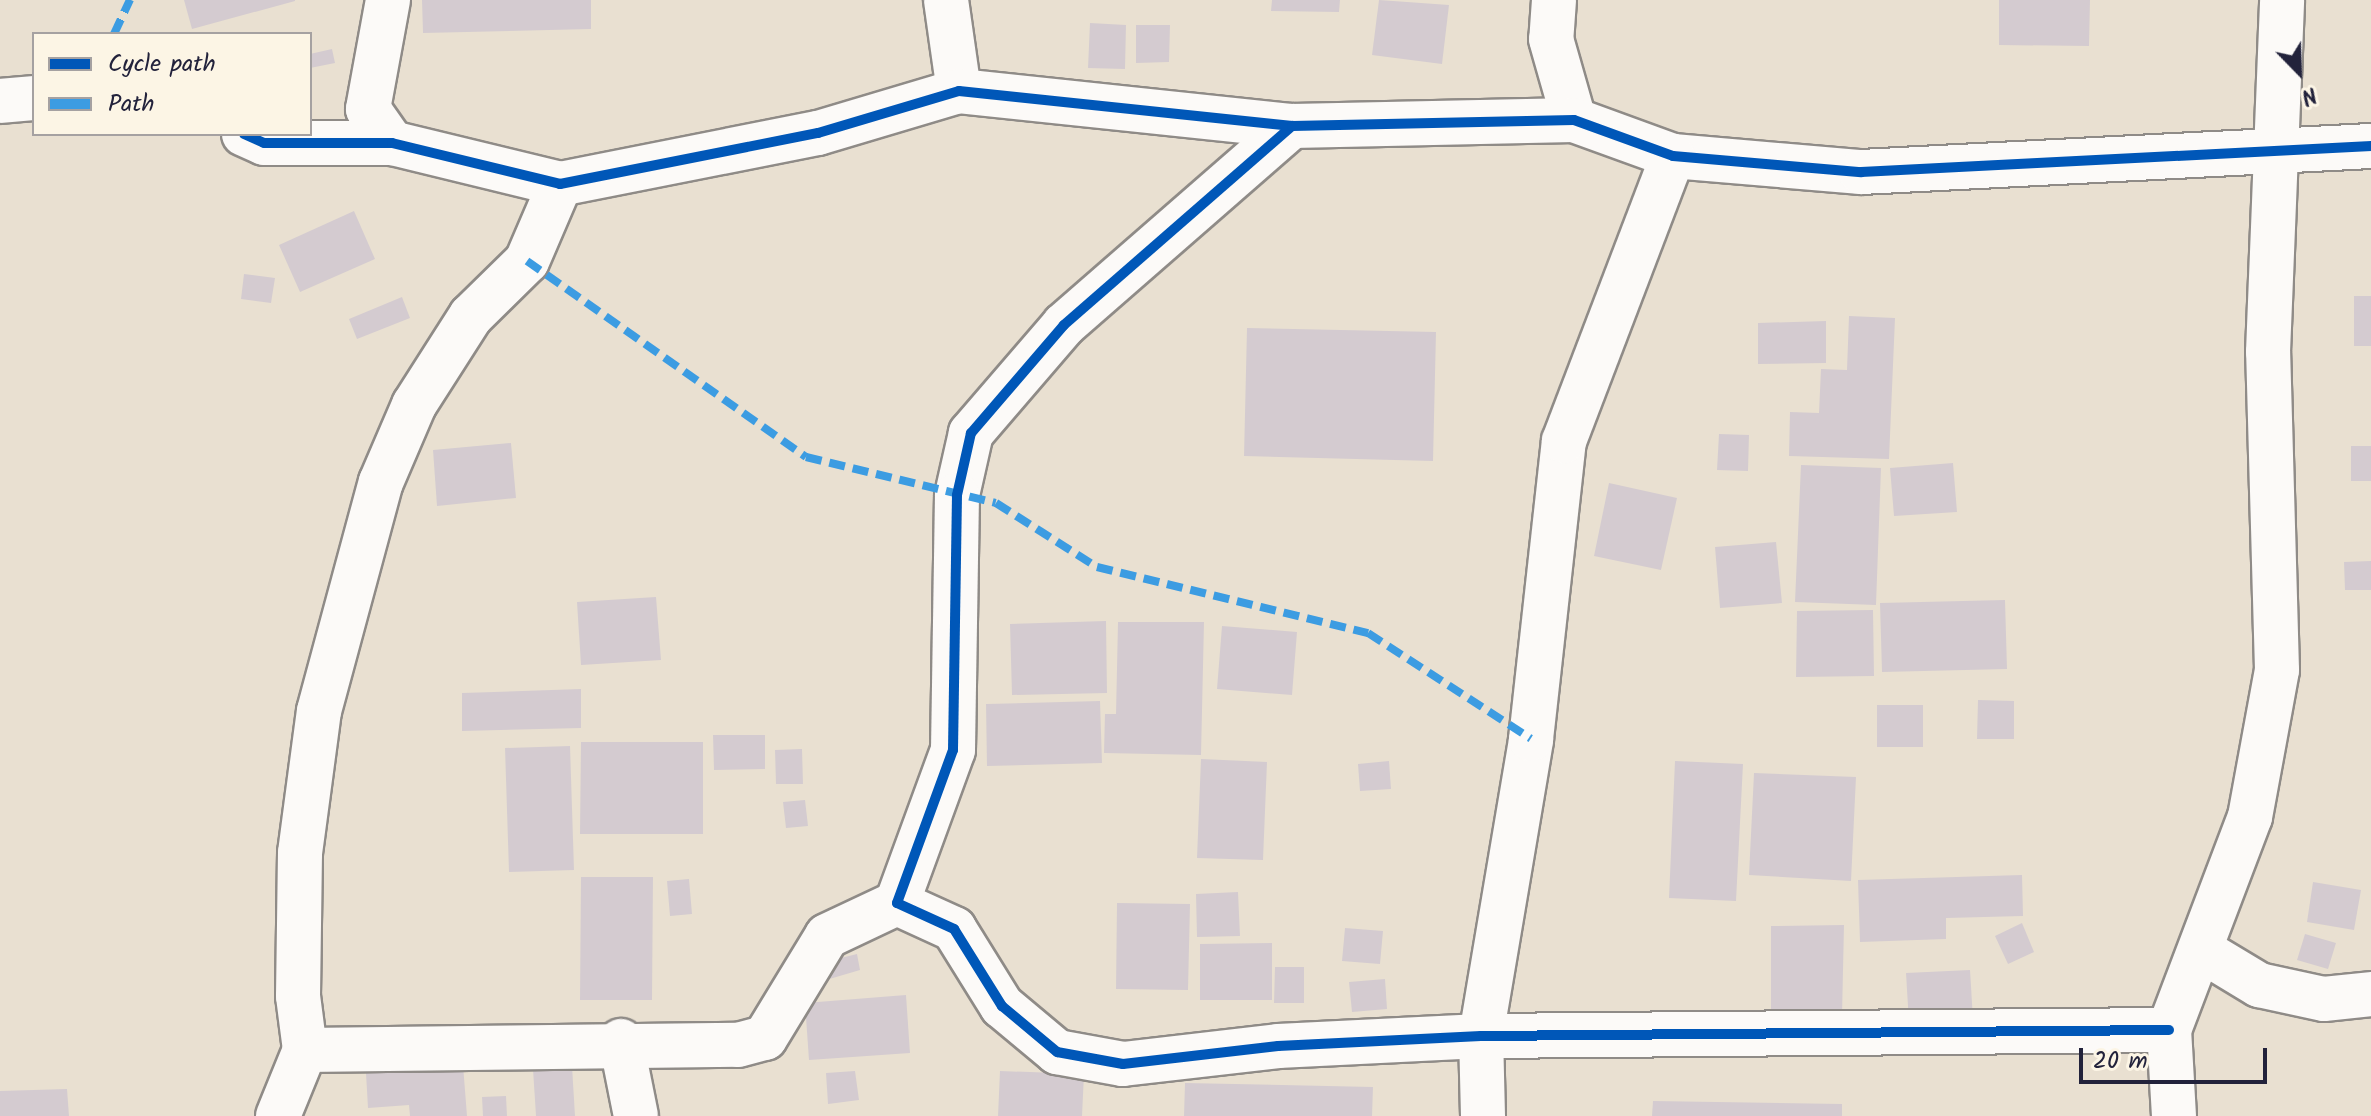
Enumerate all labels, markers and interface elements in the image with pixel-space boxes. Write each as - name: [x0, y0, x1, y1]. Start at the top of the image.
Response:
- legend: [32, 32, 312, 136]
- north arrow: [2259, 32, 2339, 112]
- text: Cycle path: [108, 45, 216, 84]
- text: N: [2295, 76, 2322, 113]
- text: Path: [108, 85, 154, 124]
- scale bar: [2083, 1032, 2271, 1082]
- text: 20 m: [2093, 1042, 2148, 1081]

